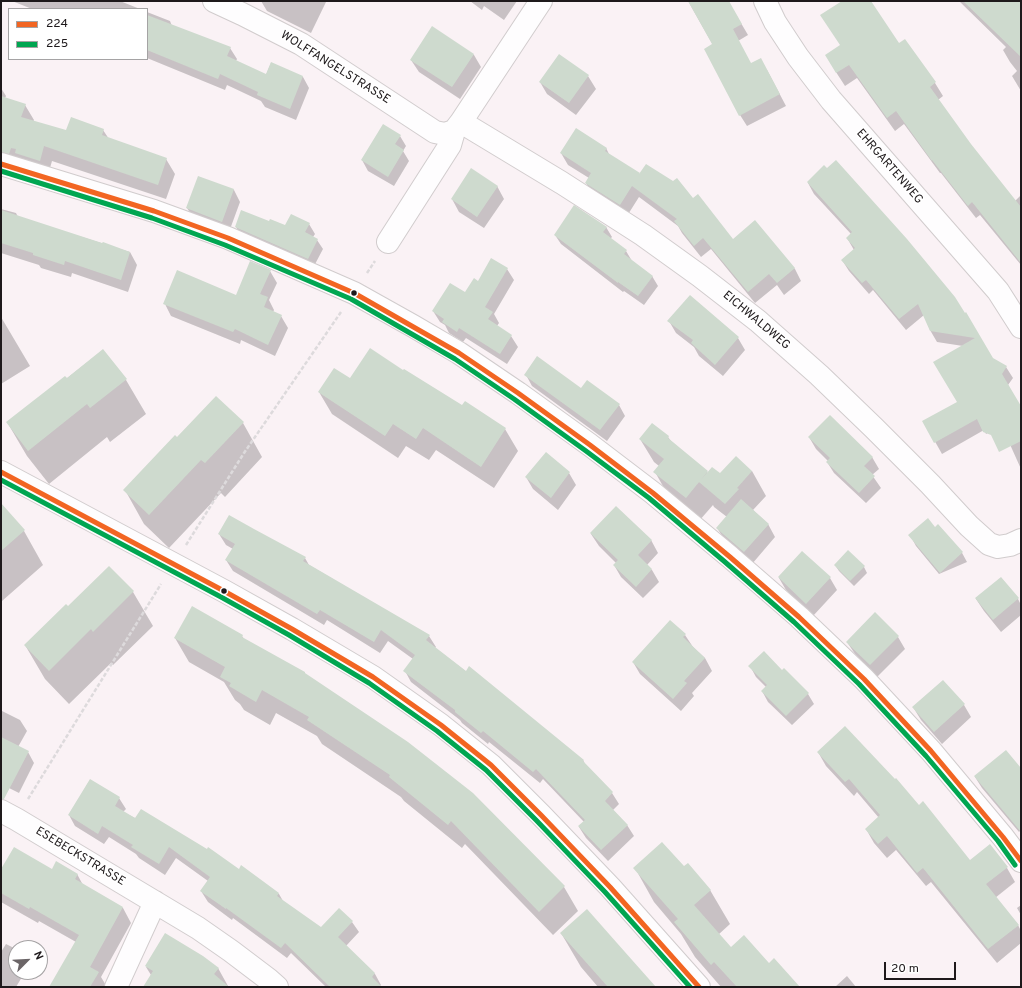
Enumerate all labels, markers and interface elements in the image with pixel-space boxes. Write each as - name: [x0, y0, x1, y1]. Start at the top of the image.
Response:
- legend: [8, 8, 148, 60]
- text: 224: [46, 16, 68, 32]
- street label: WOLFFANGELSTRASSE: [277, 28, 393, 108]
- text: 225: [46, 36, 68, 52]
- street label: EHRGARTENWEG: [853, 127, 925, 207]
- unlabelled marker: [349, 288, 359, 298]
- street label: EICHWALDWEG: [719, 289, 793, 353]
- unlabelled marker: [219, 586, 229, 596]
- street label: ESEBECKSTRASSE: [32, 824, 128, 890]
- north arrow: [8, 940, 48, 980]
- text: N: [30, 949, 46, 962]
- scale bar: [886, 954, 958, 980]
- text: 20 m: [891, 961, 919, 977]

